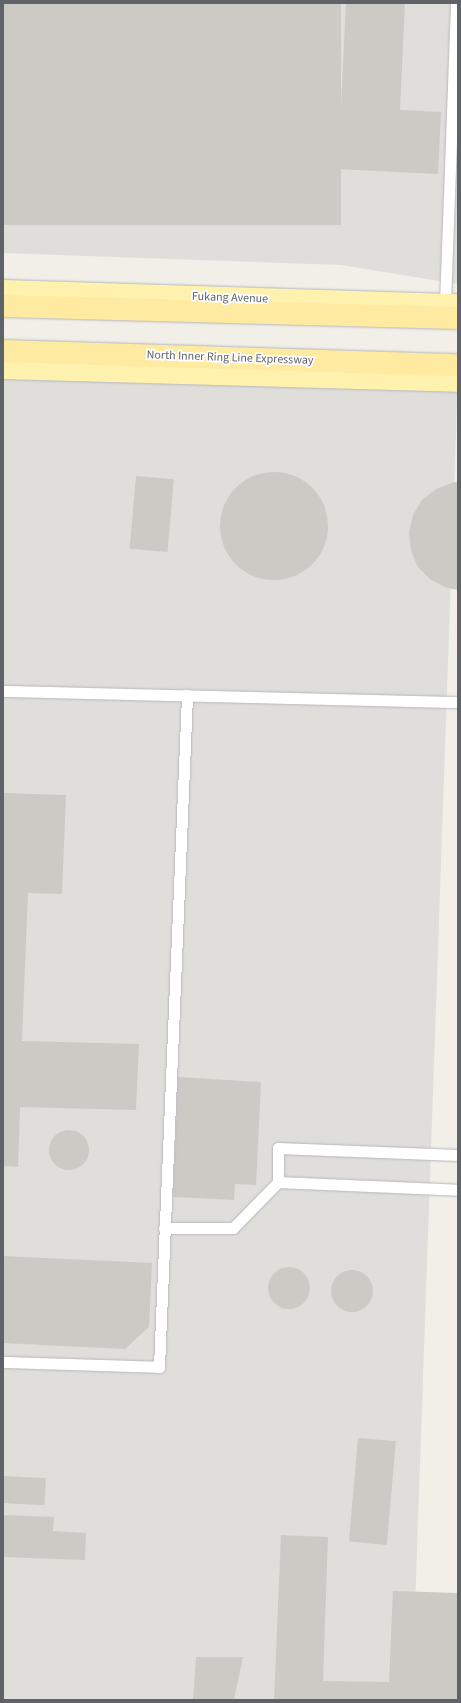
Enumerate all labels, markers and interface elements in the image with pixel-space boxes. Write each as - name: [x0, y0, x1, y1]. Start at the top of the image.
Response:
- street label: Fukang Avenue: [192, 289, 268, 307]
- street label: North Inner Ring Line Expressway: [146, 348, 314, 368]

